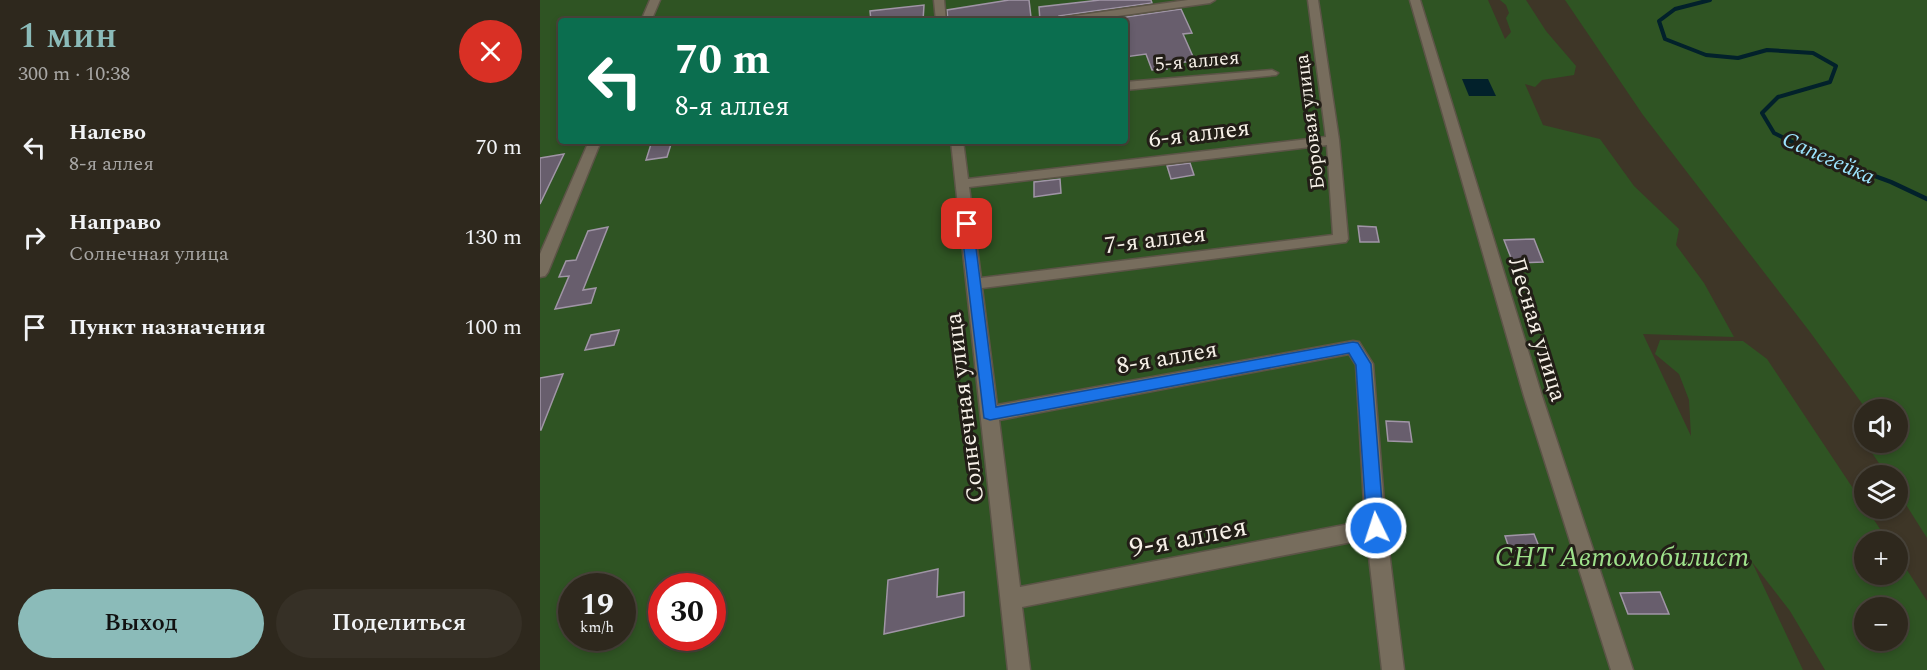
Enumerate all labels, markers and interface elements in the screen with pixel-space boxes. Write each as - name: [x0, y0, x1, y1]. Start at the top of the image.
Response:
- text: 1 мин: [18, 9, 117, 64]
- button: close: [459, 20, 522, 83]
- text: 70 m: [675, 29, 770, 92]
- icon: left: [576, 42, 654, 120]
- street label: 5-я аллея: [1154, 42, 1241, 80]
- street label: Боровая улица: [1287, 52, 1333, 191]
- text: 300 m · 10:38: [18, 59, 130, 89]
- text: 8-я аллея: [675, 86, 790, 128]
- street label: 6-я аллея: [1146, 110, 1252, 158]
- text: Налево: [69, 116, 146, 149]
- water label: Сапегейка: [1777, 123, 1880, 193]
- icon: left: [18, 131, 51, 164]
- text: 70 m: [476, 131, 522, 164]
- text: 8-я аллея: [69, 149, 154, 179]
- pin: [941, 198, 992, 249]
- text: Направо: [69, 206, 161, 239]
- icon: arrive: [950, 207, 983, 240]
- street label: 7-я аллея: [1102, 216, 1208, 264]
- icon: right: [18, 221, 51, 254]
- text: 130 m: [465, 221, 522, 254]
- text: Солнечная улица: [69, 239, 229, 269]
- street label: Лесная улица: [1498, 252, 1576, 406]
- street label: Солнечная улица: [935, 310, 995, 505]
- icon: arrive: [18, 311, 51, 344]
- text: Пункт назначения: [69, 311, 266, 344]
- text: 100 m: [465, 311, 522, 344]
- street label: 8-я аллея: [1114, 331, 1220, 385]
- map controls: [1854, 399, 1908, 651]
- button: sound: [1854, 399, 1908, 453]
- button: layers: [1854, 465, 1908, 519]
- position arrow: [1344, 496, 1408, 560]
- street label: 9-я аллея: [1126, 505, 1251, 570]
- button: +: [1854, 531, 1908, 585]
- park label: СНТ Автомобилист: [1495, 536, 1750, 579]
- speed limit sign: 30: [648, 573, 726, 651]
- text: 19: [580, 582, 614, 628]
- button: Выход: [18, 589, 264, 658]
- button: Поделиться: [276, 589, 522, 658]
- button: −: [1854, 597, 1908, 651]
- text: km/h: [580, 616, 614, 639]

